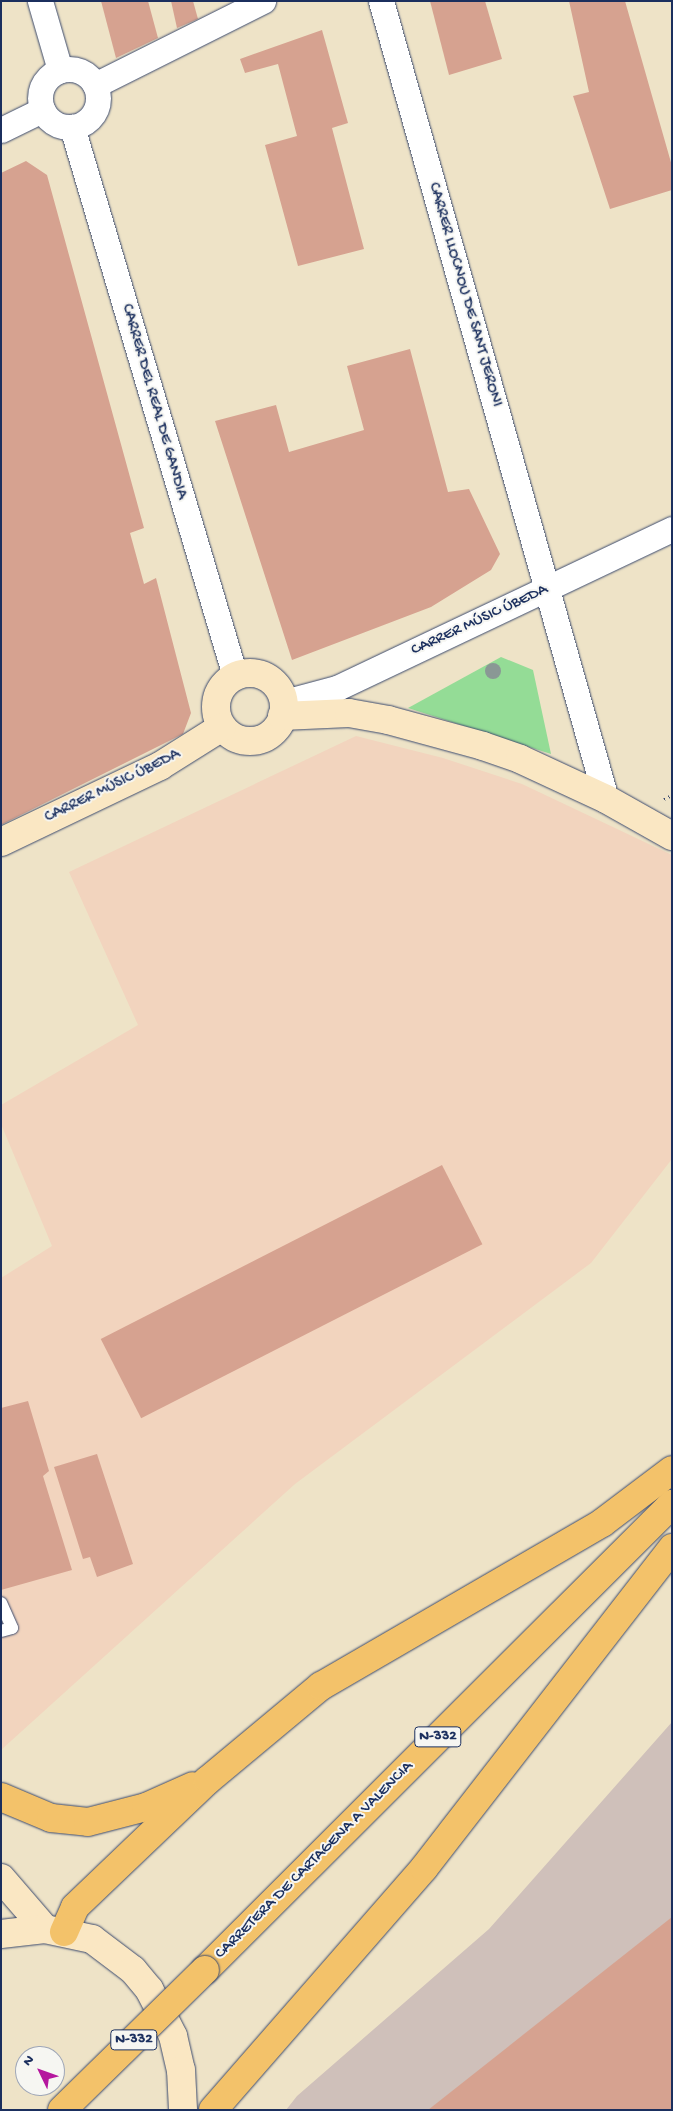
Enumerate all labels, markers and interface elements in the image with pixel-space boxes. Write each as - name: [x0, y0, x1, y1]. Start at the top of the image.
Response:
- street label: CARRER LLOCNOU DE SANT JERONI: [423, 181, 505, 409]
- street label: CARRER DEL REAL DE GANDIA: [116, 302, 190, 502]
- street label: CARRER MÚSIC ÚBEDA: [409, 581, 551, 661]
- street label: CARRER MÚSIC ÚBEDA: [42, 746, 184, 828]
- road number: N-332: [414, 1724, 462, 1750]
- street label: CARRETERA DE CARTAGENA A VALENCIA: [212, 1758, 418, 1964]
- road number: N-332: [110, 2028, 158, 2052]
- north arrow: [15, 2046, 65, 2096]
- text: N: [20, 2052, 39, 2070]

